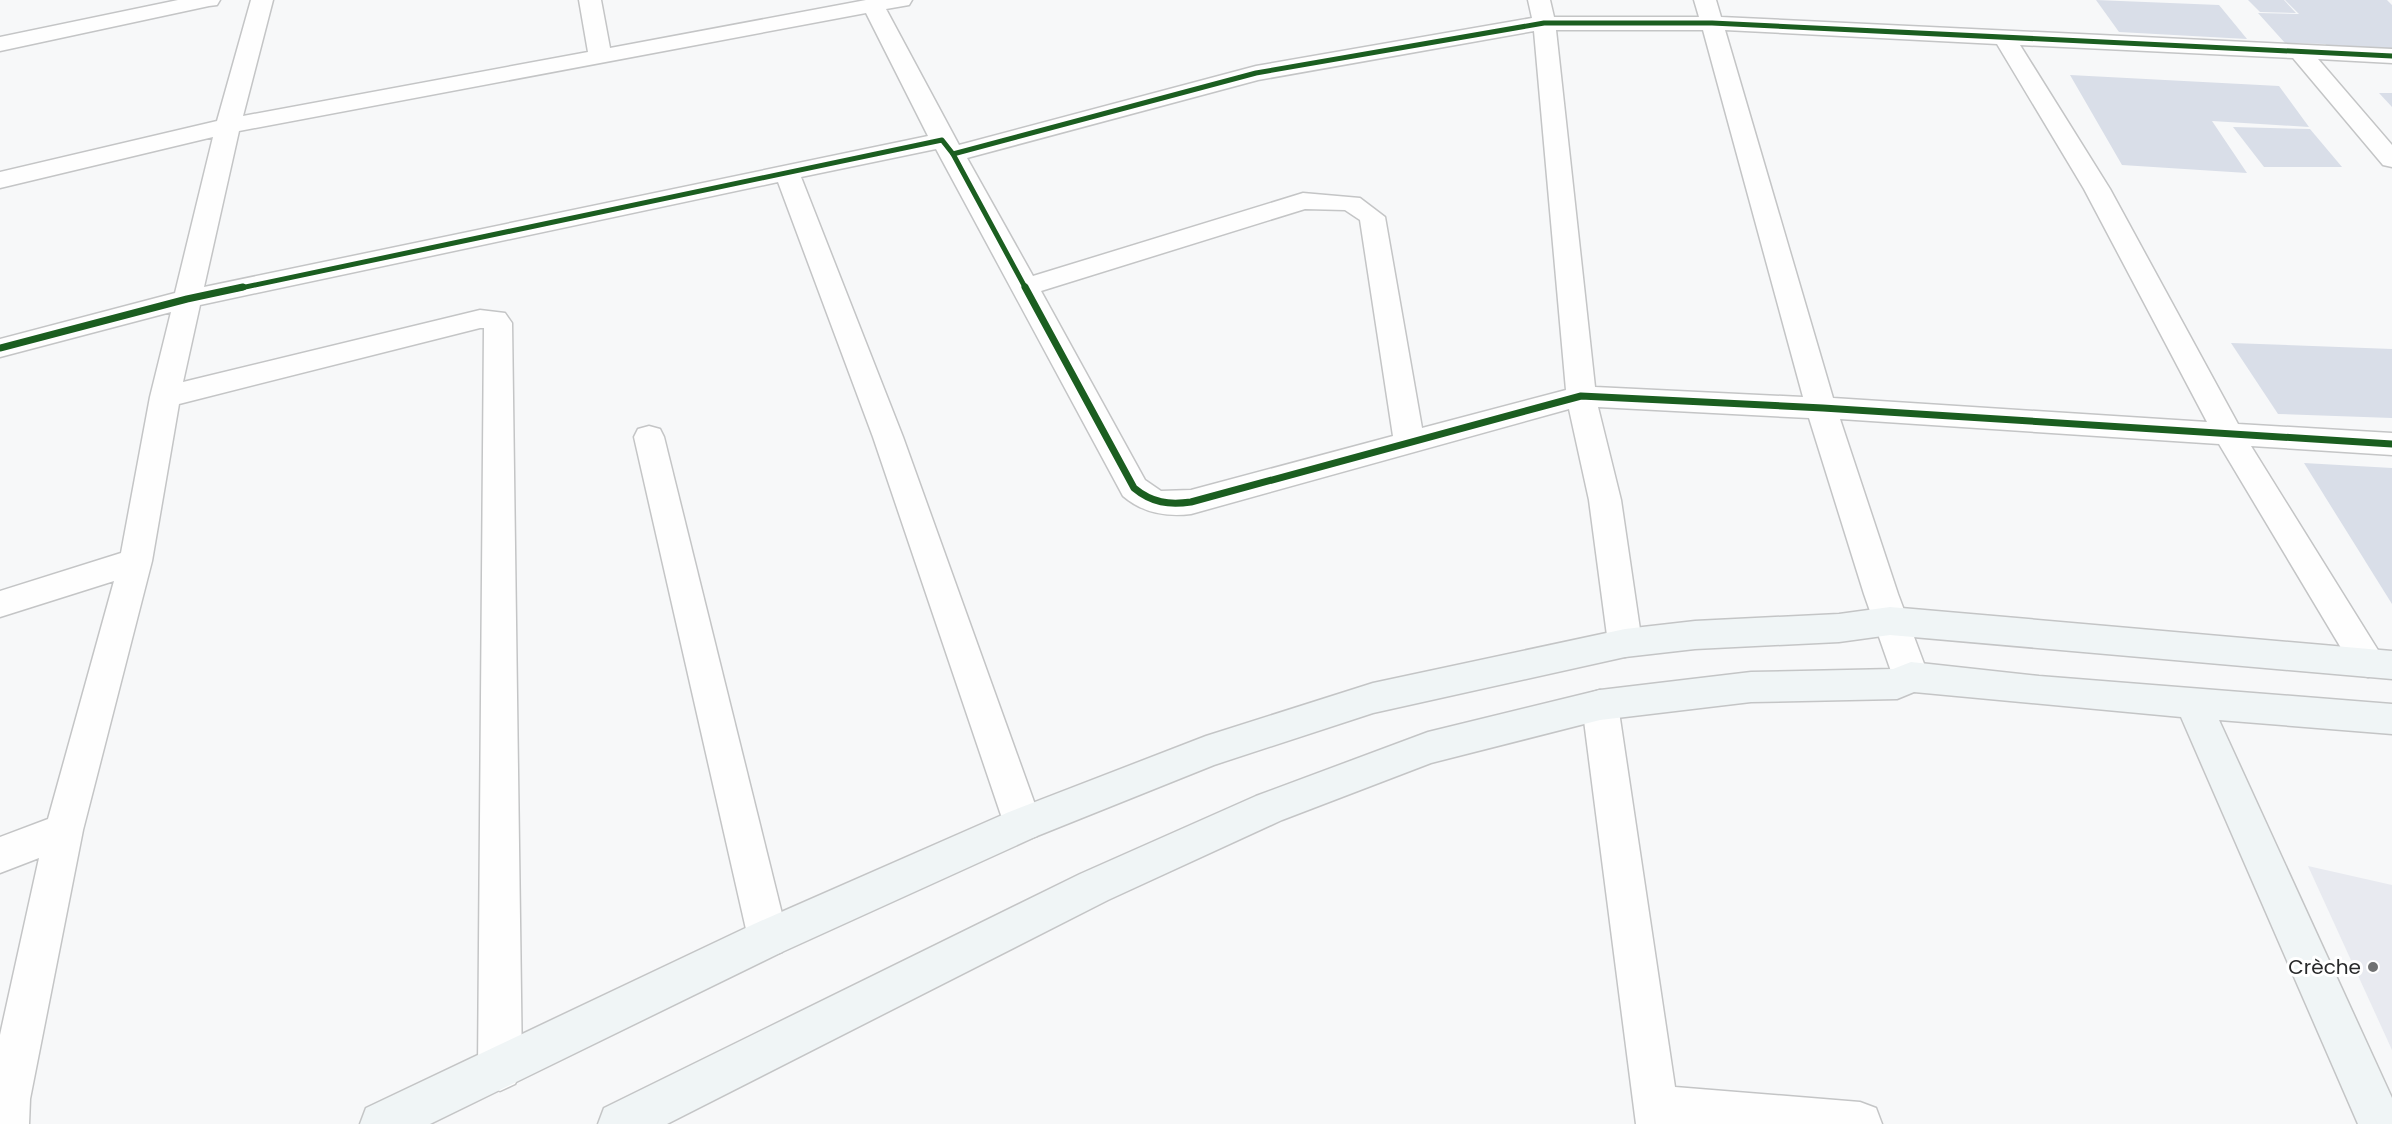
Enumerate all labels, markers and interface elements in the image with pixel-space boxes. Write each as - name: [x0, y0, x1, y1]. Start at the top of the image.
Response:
- place label: Crèche: [2288, 953, 2361, 981]
- marker: Crèche: [2366, 960, 2380, 974]

